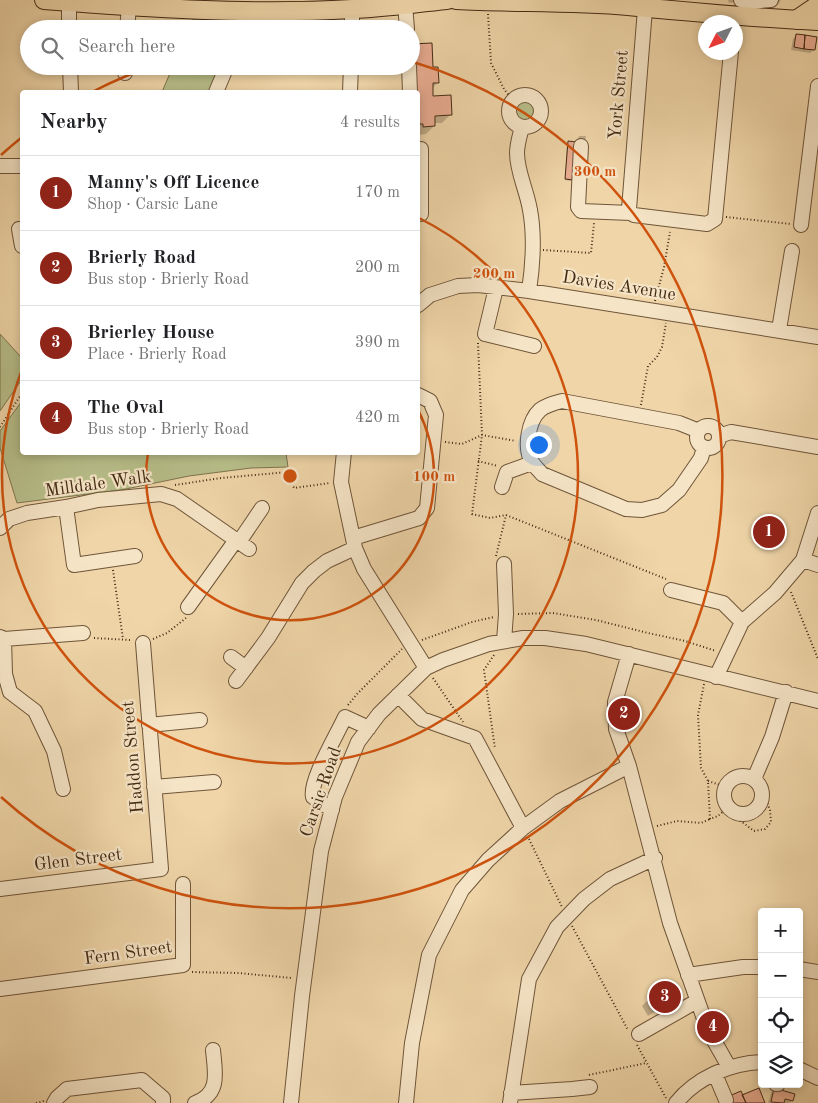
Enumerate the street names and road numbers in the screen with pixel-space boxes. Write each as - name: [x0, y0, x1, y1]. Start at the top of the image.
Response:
- street label: York Street: [606, 49, 632, 141]
- street label: Davies Avenue: [561, 268, 677, 304]
- street label: Milldale Walk: [44, 468, 152, 500]
- street label: Haddon Street: [119, 700, 147, 814]
- street label: Carsic Road: [297, 745, 345, 839]
- street label: Glen Street: [33, 846, 123, 874]
- street label: Fern Street: [83, 938, 173, 968]

